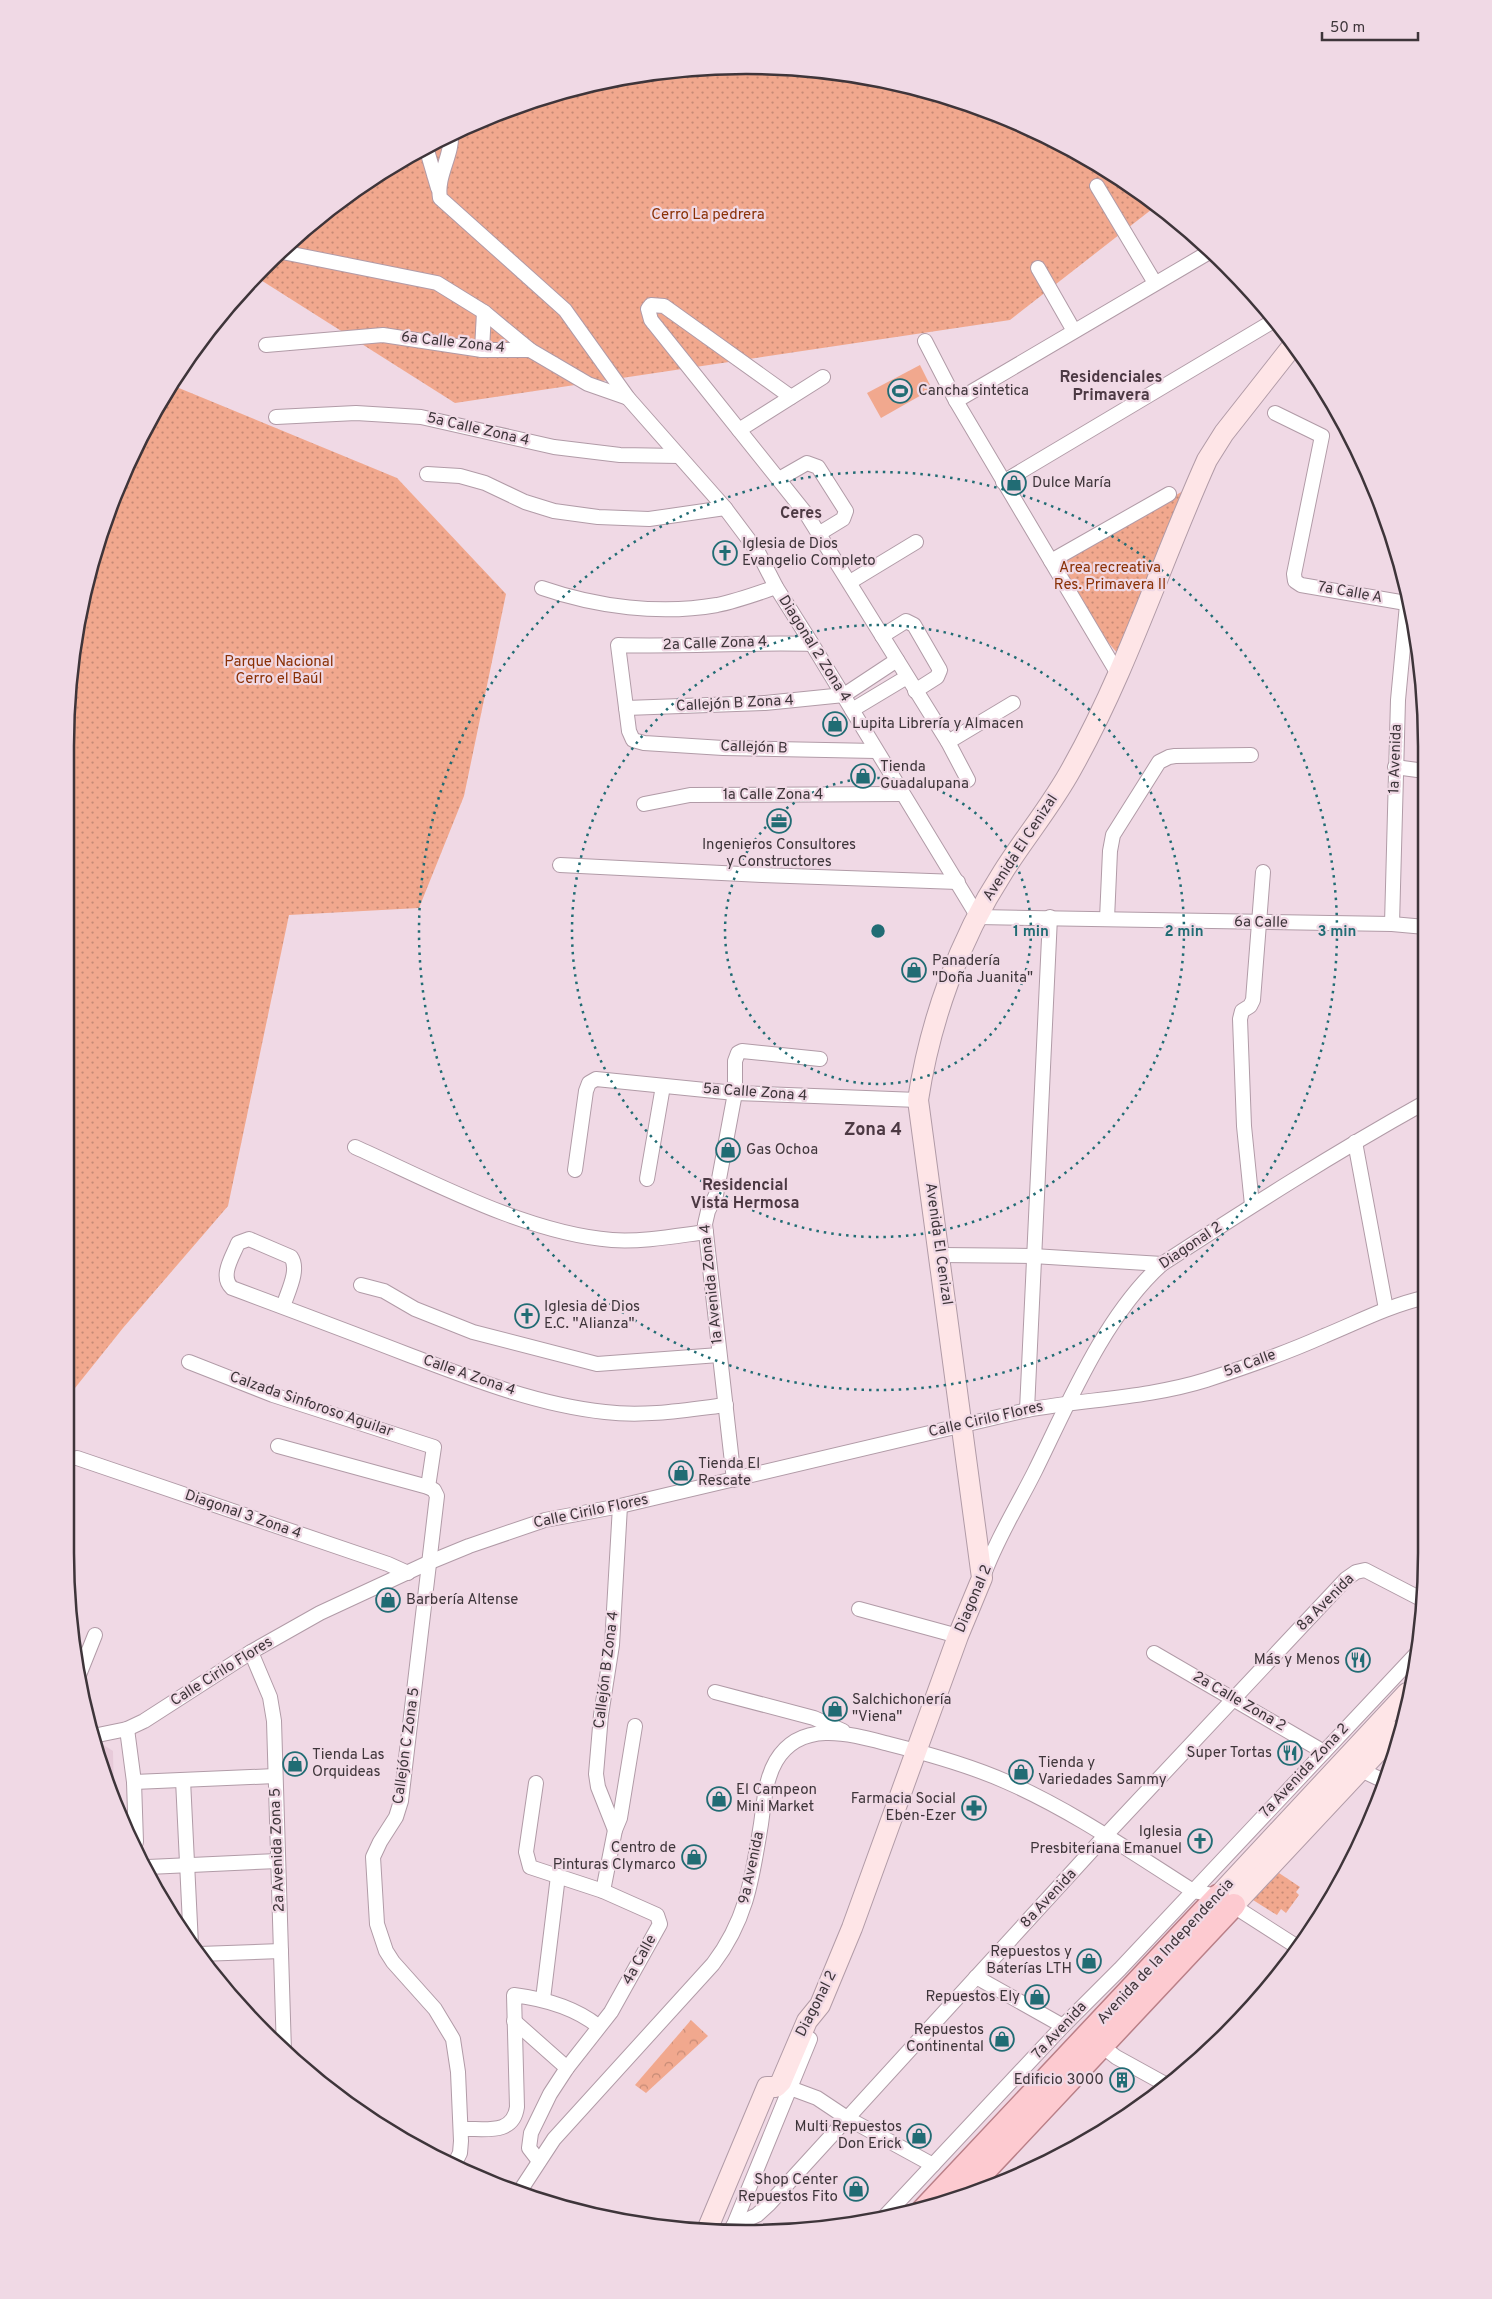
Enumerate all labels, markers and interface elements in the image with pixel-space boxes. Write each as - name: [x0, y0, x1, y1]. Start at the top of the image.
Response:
- scale bar: [1322, 10, 1418, 42]
- text: 50 m: [1330, 19, 1365, 38]
- park label: Cerro La pedrera: [651, 206, 765, 225]
- street label: 6a Calle Zona 4: [400, 328, 506, 358]
- district label: Residenciales Primavera: [1060, 368, 1163, 406]
- sports icon: Cancha sintetica: [887, 378, 913, 404]
- place label: Cancha sintetica: [918, 382, 1029, 401]
- street label: 5a Calle Zona 4: [425, 409, 531, 451]
- shop icon: Dulce María: [1001, 470, 1027, 496]
- place label: Dulce María: [1032, 474, 1111, 493]
- district label: Ceres: [780, 504, 822, 524]
- place label: Iglesia de Dios Evangelio Completo: [742, 535, 876, 571]
- church icon: Iglesia de Dios Evangelio Completo: [712, 540, 738, 566]
- park label: Area recreativa Res. Primavera II: [1054, 559, 1166, 595]
- street label: 7a Calle A: [1316, 578, 1384, 608]
- street label: Diagonal 2 Zona 4: [774, 592, 854, 706]
- street label: 2a Calle Zona 4: [662, 633, 768, 655]
- park label: Parque Nacional Cerro el Baúl: [224, 653, 334, 689]
- street label: Callejón B Zona 4: [676, 691, 794, 717]
- shop icon: Lupita Librería y Almacen: [822, 711, 848, 737]
- place label: Lupita Librería y Almacen: [852, 715, 1024, 734]
- street label: 1a Avenida: [1385, 724, 1407, 794]
- street label: Callejón B: [720, 737, 788, 759]
- place label: Tienda Guadalupana: [880, 758, 969, 794]
- shop icon: Tienda Guadalupana: [850, 763, 876, 789]
- street label: 1a Calle Zona 4: [723, 786, 823, 805]
- street label: Avenida El Cenizal: [979, 791, 1063, 905]
- office icon: Ingenieros Consultores y Constructores: [766, 808, 792, 834]
- place label: Ingenieros Consultores y Constructores: [702, 836, 856, 872]
- street label: 6a Calle: [1234, 913, 1288, 933]
- centre of rings: [869, 922, 887, 940]
- text: 1 min: [1013, 923, 1049, 942]
- text: 2 min: [1164, 923, 1204, 942]
- text: 3 min: [1317, 923, 1357, 942]
- place label: Panadería "Doña Juanita": [932, 952, 1033, 988]
- shop icon: Panadería "Doña Juanita": [901, 957, 927, 983]
- street label: 5a Calle Zona 4: [702, 1080, 808, 1106]
- district label: Zona 4: [844, 1119, 902, 1142]
- shop icon: Gas Ochoa: [715, 1137, 741, 1163]
- place label: Gas Ochoa: [746, 1141, 818, 1160]
- district label: Residencial Vista Hermosa: [691, 1176, 799, 1214]
- street label: Avenida El Cenizal: [920, 1182, 956, 1306]
- street label: Diagonal 2: [1156, 1218, 1226, 1274]
- street label: 1a Avenida Zona 4: [696, 1223, 728, 1345]
- place label: Iglesia de Dios E.C. "Alianza": [544, 1298, 640, 1334]
- church icon: Iglesia de Dios E.C. "Alianza": [514, 1303, 540, 1329]
- street label: 5a Calle: [1221, 1346, 1279, 1382]
- street label: Calle A Zona 4: [420, 1351, 518, 1401]
- street label: Calzada Sinforoso Aguilar: [227, 1368, 395, 1442]
- street label: Calle Cirilo Flores: [927, 1398, 1045, 1442]
- place label: Tienda El Rescate: [698, 1455, 760, 1491]
- shop icon: Tienda El Rescate: [668, 1460, 694, 1486]
- street label: Diagonal 3 Zona 4: [182, 1486, 304, 1544]
- street label: Calle Cirilo Flores: [532, 1491, 650, 1533]
- street label: Diagonal 2: [951, 1562, 997, 1636]
- street label: 8a Avenida: [1293, 1570, 1359, 1636]
- shop icon: Barbería Altense: [375, 1587, 401, 1613]
- place label: Barbería Altense: [406, 1591, 518, 1610]
- street label: Callejón B Zona 4: [590, 1610, 624, 1730]
- street label: Calle Cirilo Flores: [167, 1633, 277, 1711]
- restaurant icon: Más y Menos: [1345, 1647, 1371, 1673]
- place label: Más y Menos: [1254, 1651, 1340, 1670]
- street label: 2a Calle Zona 2: [1189, 1668, 1289, 1736]
- street label: Callejón C Zona 5: [389, 1686, 425, 1806]
- place label: Salchichonería "Viena": [852, 1691, 951, 1727]
- shop icon: Salchichonería "Viena": [822, 1696, 848, 1722]
- street label: 7a Avenida Zona 2: [1256, 1720, 1354, 1822]
- restaurant icon: Super Tortas: [1277, 1740, 1303, 1766]
- place label: Super Tortas: [1187, 1744, 1272, 1763]
- place label: Tienda Las Orquideas: [312, 1746, 385, 1782]
- shop icon: Tienda Las Orquideas: [282, 1751, 308, 1777]
- place label: Tienda y Variedades Sammy: [1038, 1754, 1167, 1790]
- shop icon: Tienda y Variedades Sammy: [1008, 1759, 1034, 1785]
- place label: El Campeon Mini Market: [736, 1781, 817, 1817]
- shop icon: El Campeon Mini Market: [706, 1786, 732, 1812]
- street label: 2a Avenida Zona 5: [266, 1788, 290, 1912]
- place label: Farmacia Social Eben-Ezer: [851, 1790, 956, 1826]
- pharmacy icon: Farmacia Social Eben-Ezer: [961, 1795, 987, 1821]
- place label: Iglesia Presbiteriana Emanuel: [1030, 1823, 1182, 1859]
- church icon: Iglesia Presbiteriana Emanuel: [1187, 1828, 1213, 1854]
- street label: 9a Avenida: [735, 1830, 769, 1906]
- place label: Centro de Pinturas Clymarco: [553, 1839, 676, 1875]
- shop icon: Centro de Pinturas Clymarco: [681, 1844, 707, 1870]
- street label: 8a Avenida: [1017, 1865, 1081, 1933]
- street label: Avenida de la Independencia: [1093, 1875, 1239, 2029]
- street label: 4a Calle: [619, 1932, 661, 1988]
- place label: Repuestos y Baterías LTH: [986, 1943, 1072, 1979]
- shop icon: Repuestos y Baterías LTH: [1076, 1948, 1102, 1974]
- street label: Diagonal 2: [792, 1968, 842, 2040]
- shop icon: Repuestos Ely: [1024, 1984, 1050, 2010]
- place label: Repuestos Ely: [925, 1988, 1020, 2007]
- street label: 7a Avenida: [1028, 1998, 1092, 2064]
- place label: Repuestos Continental: [906, 2021, 984, 2057]
- shop icon: Repuestos Continental: [989, 2026, 1015, 2052]
- building icon: Edificio 3000: [1109, 2067, 1135, 2093]
- place label: Edificio 3000: [1014, 2071, 1104, 2090]
- place label: Multi Repuestos Don Erick: [795, 2118, 902, 2154]
- shop icon: Multi Repuestos Don Erick: [906, 2123, 932, 2149]
- place label: Shop Center Repuestos Fito: [738, 2171, 838, 2207]
- shop icon: Shop Center Repuestos Fito: [843, 2176, 869, 2202]

